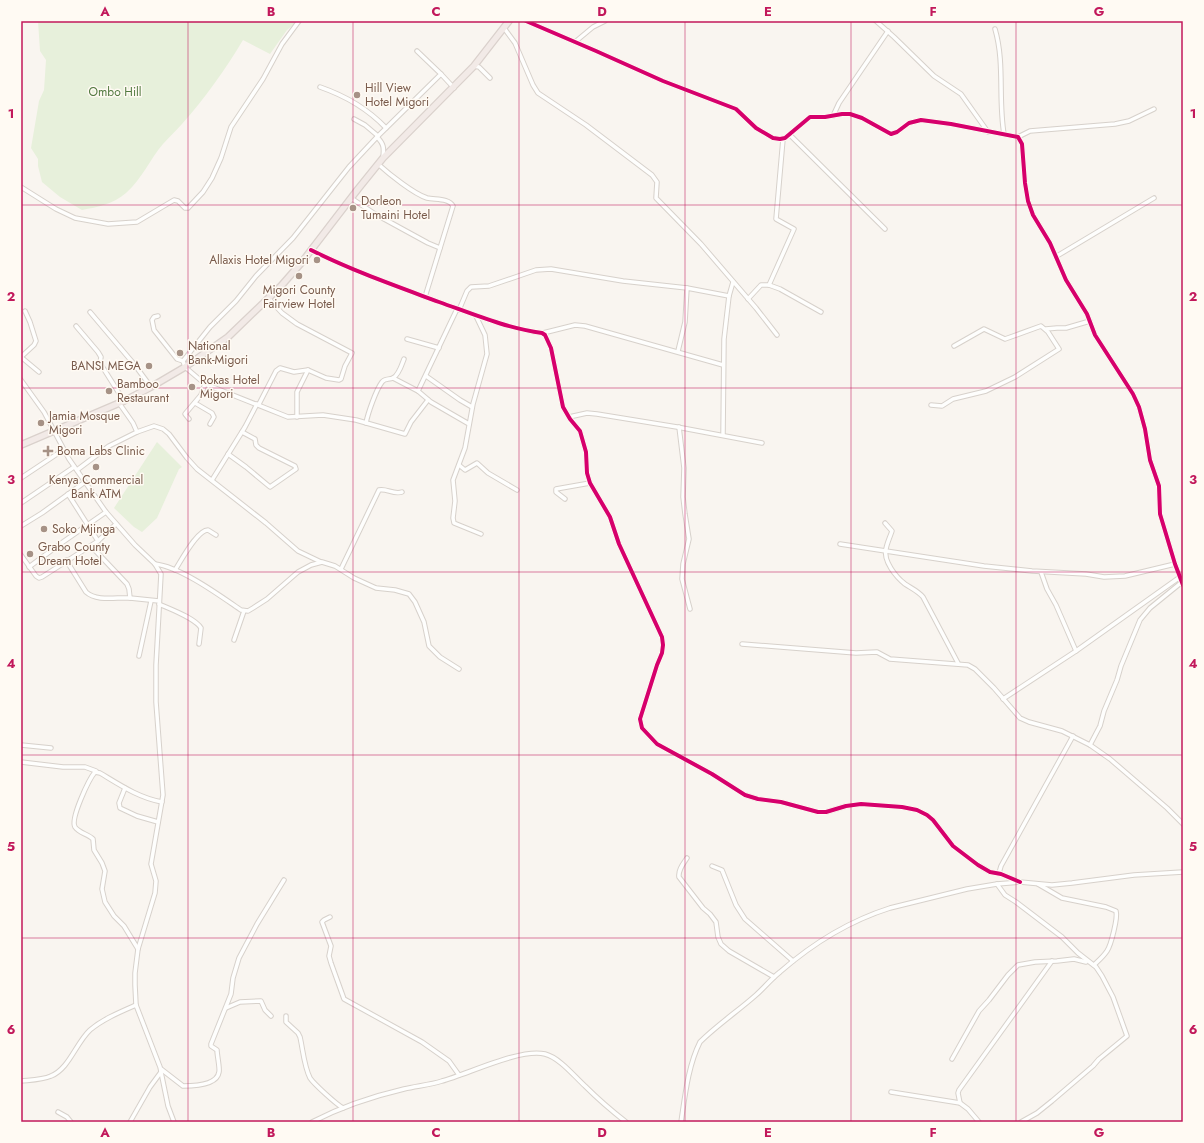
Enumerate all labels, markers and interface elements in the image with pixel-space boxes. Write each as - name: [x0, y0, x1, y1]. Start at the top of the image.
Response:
- text: A: [99, 2, 110, 21]
- text: B: [267, 2, 276, 21]
- text: C: [431, 2, 441, 21]
- text: D: [597, 2, 607, 21]
- text: E: [764, 2, 772, 21]
- text: F: [929, 2, 937, 21]
- text: G: [1094, 2, 1105, 21]
- place label: Hill View Hotel Migori: [365, 79, 429, 111]
- park label: Ombo Hill: [88, 83, 142, 101]
- marker: Hill View Hotel Migori: [352, 90, 362, 100]
- text: 1: [8, 104, 14, 123]
- text: 1: [1190, 104, 1196, 123]
- place label: Dorleon Tumaini Hotel: [361, 192, 430, 224]
- marker: Dorleon Tumaini Hotel: [348, 203, 358, 213]
- place label: Allaxis Hotel Migori: [209, 251, 309, 269]
- marker: Allaxis Hotel Migori: [312, 255, 322, 265]
- marker: Migori County Fairview Hotel: [294, 271, 304, 281]
- place label: Migori County Fairview Hotel: [263, 281, 336, 313]
- text: 2: [7, 287, 15, 306]
- text: 2: [1189, 287, 1197, 306]
- place label: National Bank-Migori: [188, 337, 248, 369]
- marker: National Bank-Migori: [175, 348, 185, 358]
- place label: BANSI MEGA: [71, 357, 141, 375]
- marker: BANSI MEGA: [144, 361, 154, 371]
- place label: Rokas Hotel Migori: [200, 371, 260, 403]
- place label: Bamboo Restaurant: [117, 375, 169, 407]
- marker: Rokas Hotel Migori: [187, 382, 197, 392]
- marker: Bamboo Restaurant: [104, 386, 114, 396]
- place label: Jamia Mosque Migori: [47, 407, 120, 439]
- marker: Jamia Mosque Migori: [36, 418, 46, 428]
- place label: Boma Labs Clinic: [57, 442, 145, 460]
- marker: Boma Labs Clinic: [42, 445, 54, 457]
- marker: Kenya Commercial Bank ATM: [91, 462, 101, 472]
- text: 3: [7, 470, 15, 489]
- text: 3: [1189, 470, 1197, 489]
- place label: Kenya Commercial Bank ATM: [49, 471, 143, 503]
- place label: Soko Mjinga: [52, 520, 115, 538]
- marker: Soko Mjinga: [39, 524, 49, 534]
- place label: Grabo County Dream Hotel: [38, 538, 110, 570]
- marker: Grabo County Dream Hotel: [25, 549, 35, 559]
- text: 4: [6, 654, 16, 673]
- text: 4: [1188, 654, 1198, 673]
- text: 5: [7, 837, 15, 856]
- text: 5: [1189, 837, 1197, 856]
- text: 6: [7, 1020, 16, 1039]
- text: 6: [1189, 1020, 1198, 1039]
- text: A: [99, 1123, 110, 1142]
- text: B: [267, 1123, 276, 1142]
- text: C: [431, 1123, 441, 1142]
- text: D: [597, 1123, 607, 1142]
- text: E: [764, 1123, 772, 1142]
- text: F: [929, 1123, 937, 1142]
- text: G: [1094, 1123, 1105, 1142]

